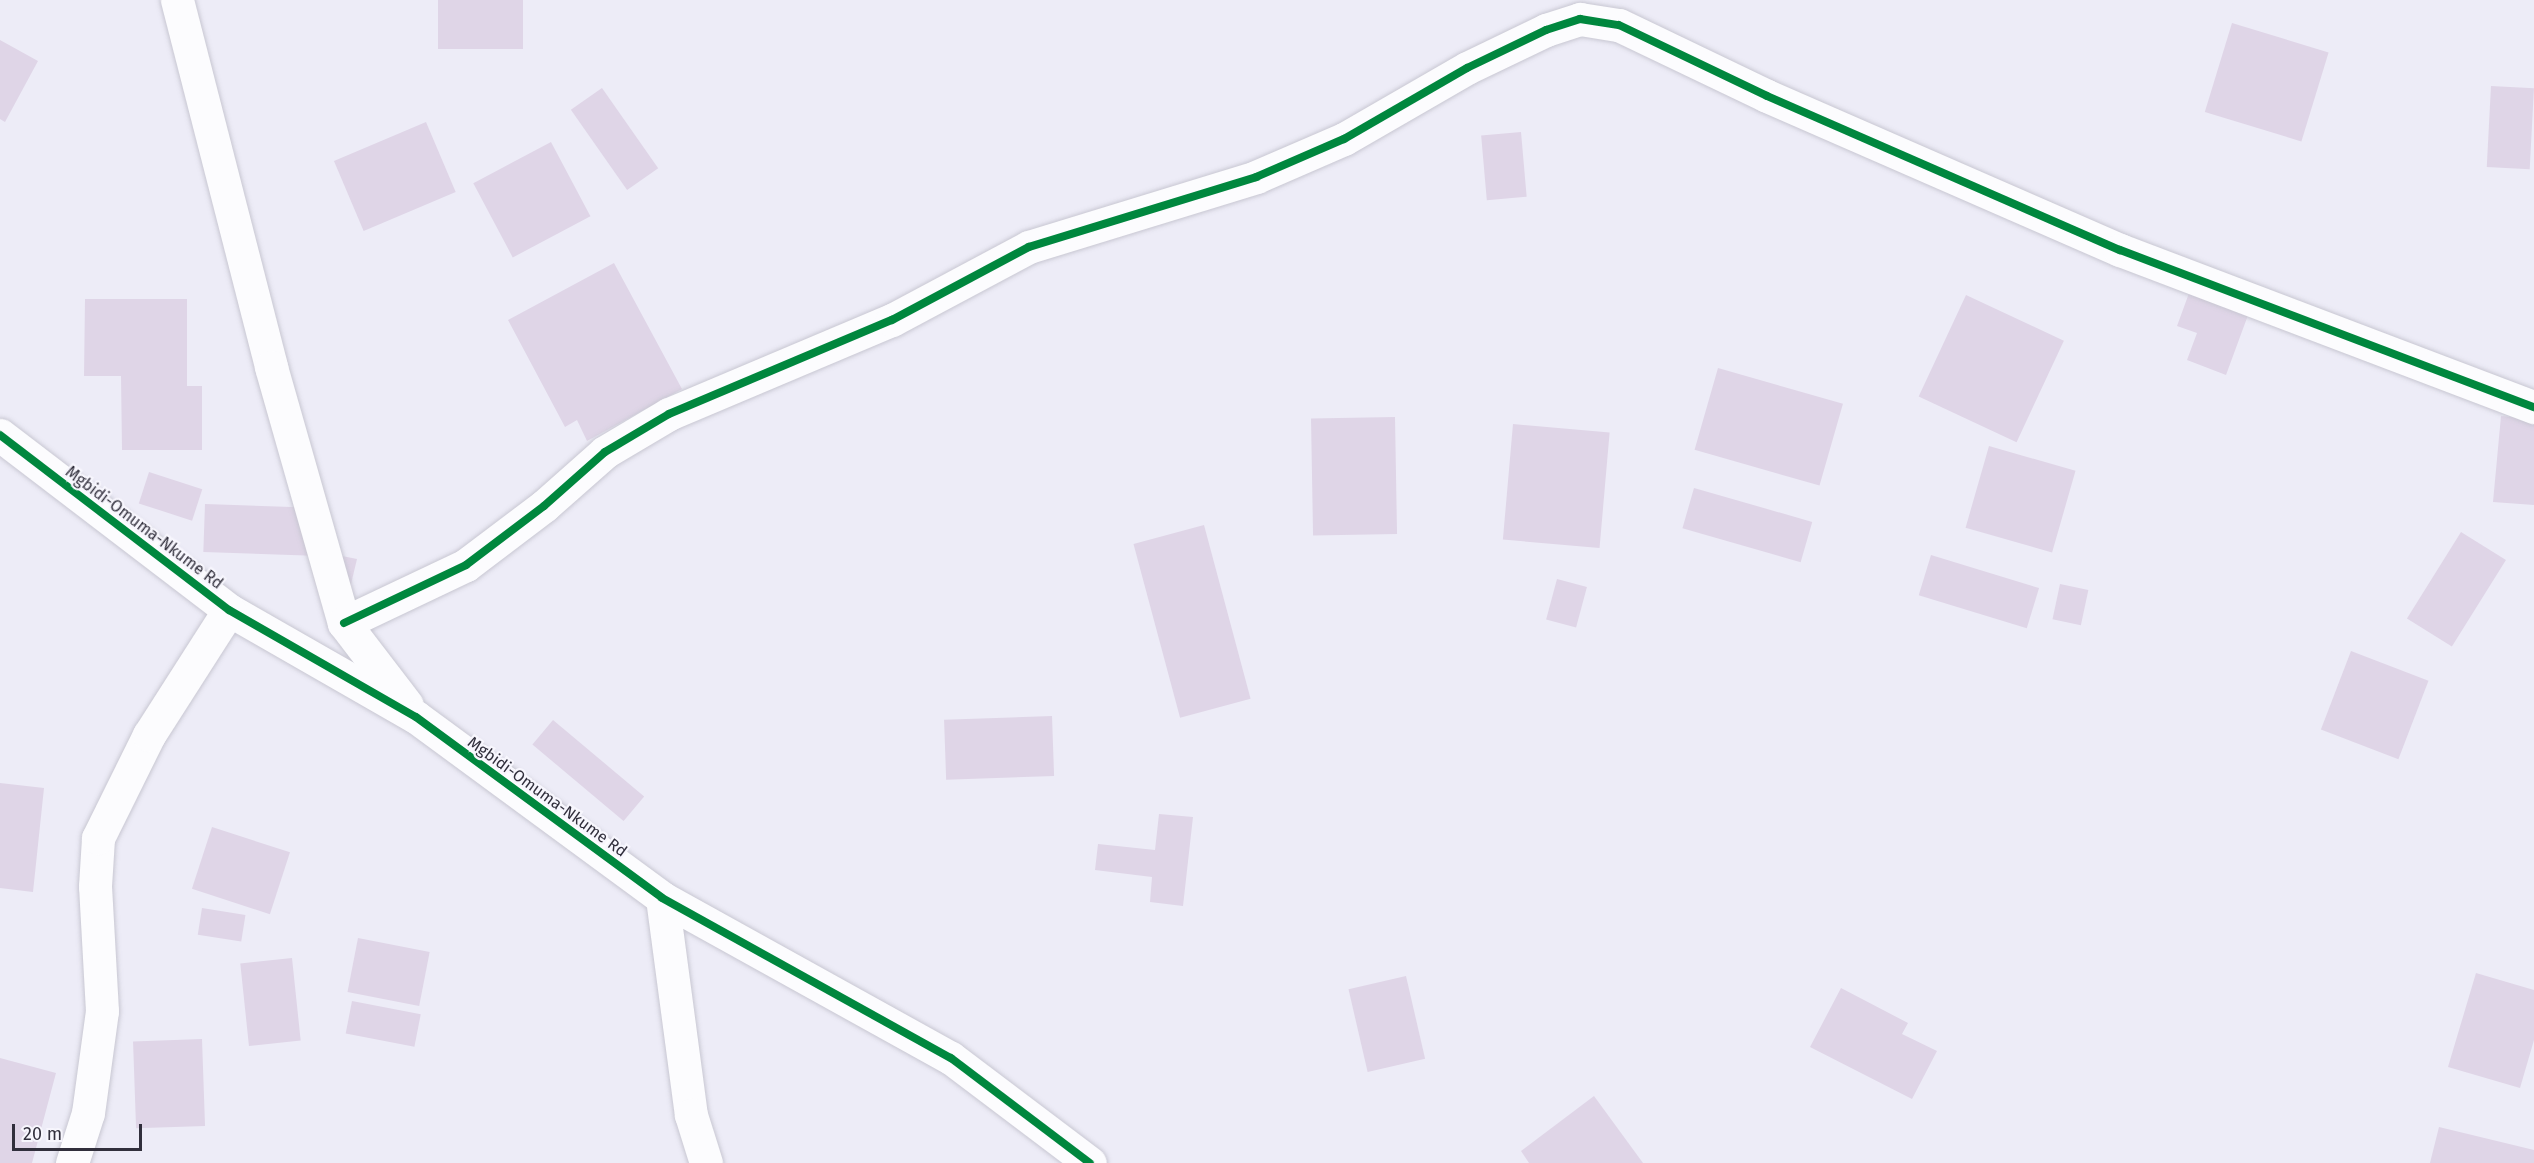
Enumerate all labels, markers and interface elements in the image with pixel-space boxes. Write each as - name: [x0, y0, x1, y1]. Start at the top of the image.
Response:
- street label: Mgbidi-Omuma-Nkume Rd: [62, 463, 226, 593]
- street label: Mgbidi-Omuma-Nkume Rd: [464, 733, 630, 861]
- scale bar: [15, 1112, 146, 1150]
- text: 20 m: [23, 1123, 62, 1145]

